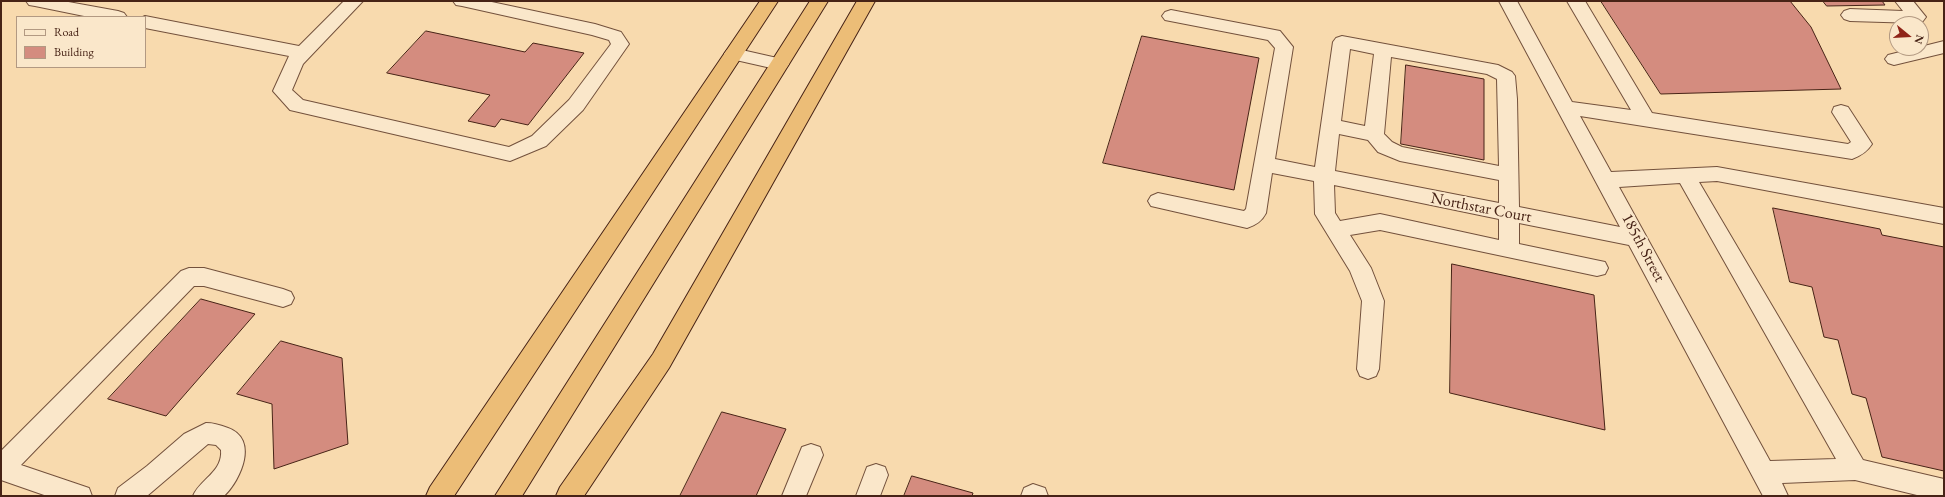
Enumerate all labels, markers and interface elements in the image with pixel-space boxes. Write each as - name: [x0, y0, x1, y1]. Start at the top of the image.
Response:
- legend: [16, 16, 146, 68]
- north arrow: [1889, 16, 1929, 56]
- text: Road: [54, 24, 79, 40]
- text: N: [1911, 33, 1927, 46]
- text: Building: [54, 44, 94, 60]
- street label: Northstar Court: [1429, 189, 1533, 227]
- street label: 185th Street: [1617, 211, 1669, 285]

